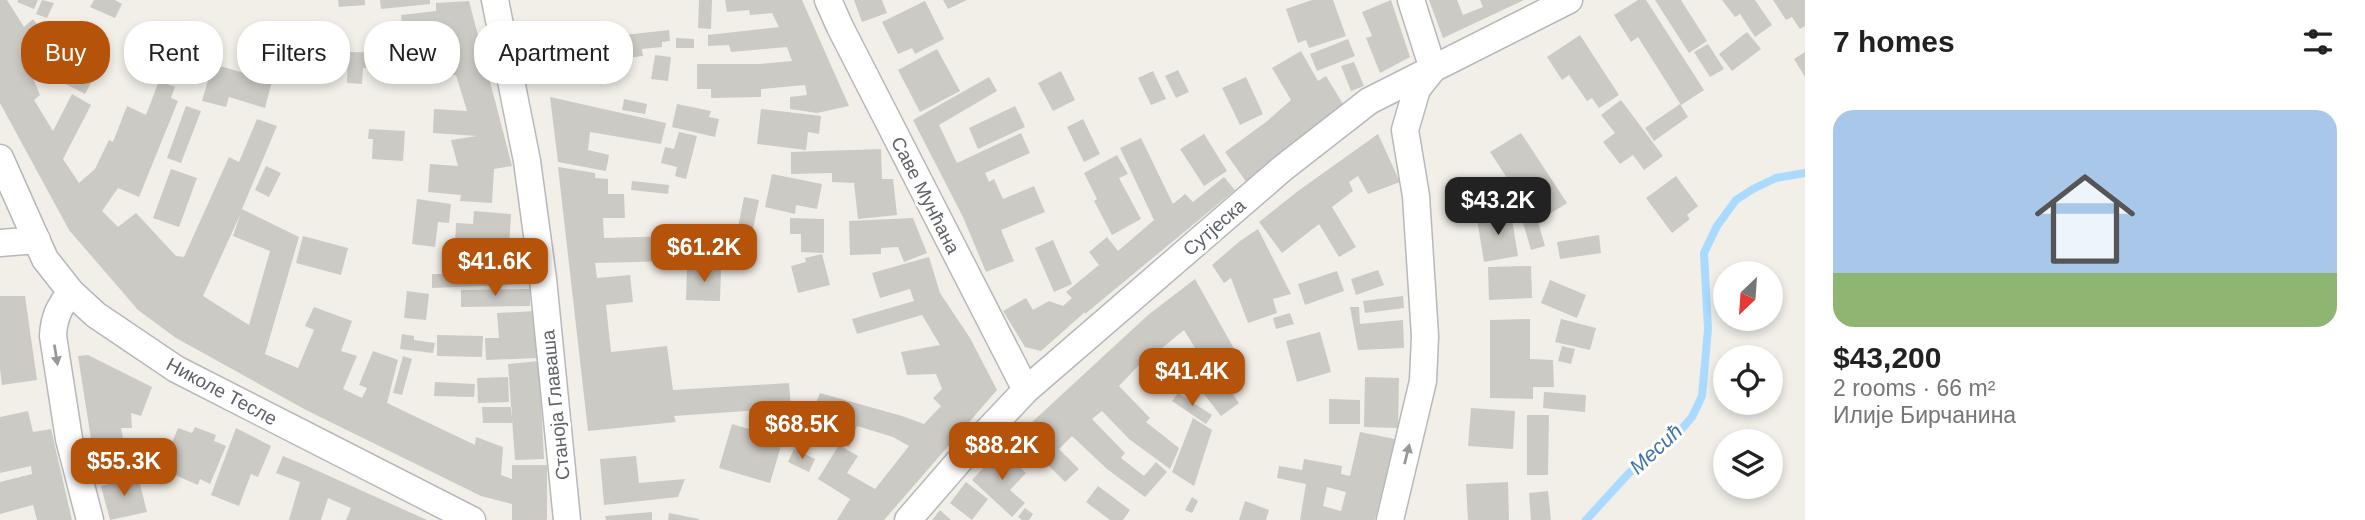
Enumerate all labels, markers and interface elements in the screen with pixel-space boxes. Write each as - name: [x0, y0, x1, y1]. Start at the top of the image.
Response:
- chip: Buy: [21, 21, 110, 84]
- chip: Rent: [124, 21, 223, 84]
- chip: Filters: [237, 21, 350, 84]
- chip: New: [364, 21, 460, 84]
- chip: Apartment: [474, 21, 633, 84]
- icon: filters: [2299, 23, 2337, 61]
- text: 7 homes: [1833, 25, 1955, 58]
- street label: Саве Мунћана: [887, 133, 964, 258]
- icon: home: [2022, 156, 2148, 282]
- pin: $43.2K: [1441, 177, 1555, 237]
- text: $43.2K: [1461, 187, 1535, 213]
- street label: Сутјеска: [1179, 194, 1250, 260]
- pin: $61.2K: [647, 224, 761, 284]
- text: $61.2K: [667, 234, 741, 260]
- pin: $41.6K: [438, 238, 552, 298]
- text: $41.6K: [458, 248, 532, 274]
- north arrow: [1713, 261, 1783, 331]
- map controls: [1713, 261, 1783, 499]
- street label: Станоја Главаша: [537, 328, 574, 481]
- text: $43,200: [1833, 341, 1941, 374]
- one-way arrow: [50, 344, 61, 366]
- button: locate: [1713, 345, 1783, 415]
- pin: $41.4K: [1135, 348, 1249, 408]
- street label: Николе Тесле: [163, 353, 281, 429]
- text: $41.4K: [1155, 358, 1229, 384]
- text: 2 rooms · 66 m²: [1833, 375, 1995, 401]
- pin: $68.5K: [745, 402, 859, 461]
- text: Илије Бирчанина: [1833, 402, 2016, 428]
- text: $68.5K: [765, 411, 839, 437]
- water label: Месић: [1625, 419, 1686, 478]
- pin: $88.2K: [945, 422, 1059, 482]
- button: layers: [1713, 429, 1783, 499]
- text: $88.2K: [965, 432, 1039, 458]
- pin: $55.3K: [67, 438, 181, 498]
- one-way arrow: [1402, 443, 1413, 465]
- text: $55.3K: [87, 448, 161, 474]

